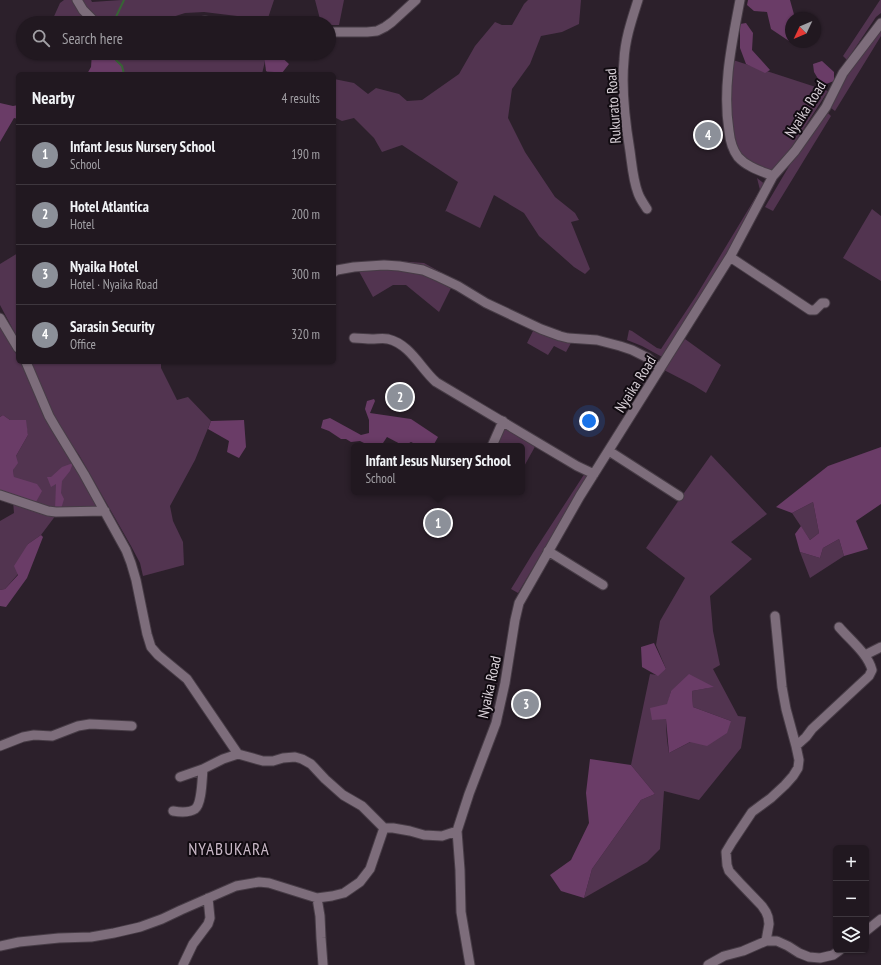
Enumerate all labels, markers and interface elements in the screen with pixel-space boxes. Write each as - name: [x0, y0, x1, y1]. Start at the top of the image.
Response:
- north arrow: [785, 12, 821, 48]
- search box: [16, 16, 336, 60]
- icon: search: [30, 27, 52, 49]
- text: Search here: [62, 29, 123, 48]
- street label: Rukurato Road: [601, 68, 625, 144]
- street label: Nyaika Road: [780, 77, 830, 141]
- text: Nearby: [32, 87, 75, 109]
- text: 4 results: [281, 90, 320, 107]
- pin: 4: [695, 120, 721, 150]
- text: Infant Jesus Nursery School: [70, 137, 215, 156]
- text: 1: [42, 146, 48, 163]
- text: 190 m: [291, 146, 320, 163]
- text: School: [70, 156, 100, 173]
- text: Hotel Atlantica: [70, 197, 149, 216]
- text: 2: [42, 206, 48, 223]
- text: 200 m: [291, 206, 320, 223]
- text: Hotel: [70, 216, 94, 233]
- text: Nyaika Hotel: [70, 257, 138, 276]
- text: 3: [42, 266, 48, 283]
- text: 300 m: [291, 266, 320, 283]
- text: Hotel · Nyaika Road: [70, 276, 158, 293]
- text: Sarasin Security: [70, 317, 155, 336]
- text: 4: [42, 326, 48, 343]
- text: 320 m: [291, 326, 320, 343]
- text: Office: [70, 336, 96, 353]
- street label: Nyaika Road: [610, 352, 660, 416]
- pin: 2: [387, 382, 413, 412]
- your location: [579, 411, 599, 431]
- popup: [351, 443, 525, 495]
- text: Infant Jesus Nursery School: [365, 451, 511, 470]
- text: School: [365, 470, 396, 487]
- pin: 1: [425, 508, 451, 538]
- street label: Nyaika Road: [473, 654, 505, 720]
- pin: 3: [513, 689, 539, 719]
- district label: NYABUKARA: [188, 838, 270, 860]
- map controls: [833, 845, 869, 953]
- button: +: [833, 845, 869, 881]
- button: −: [833, 881, 869, 917]
- button: layers: [833, 917, 869, 953]

